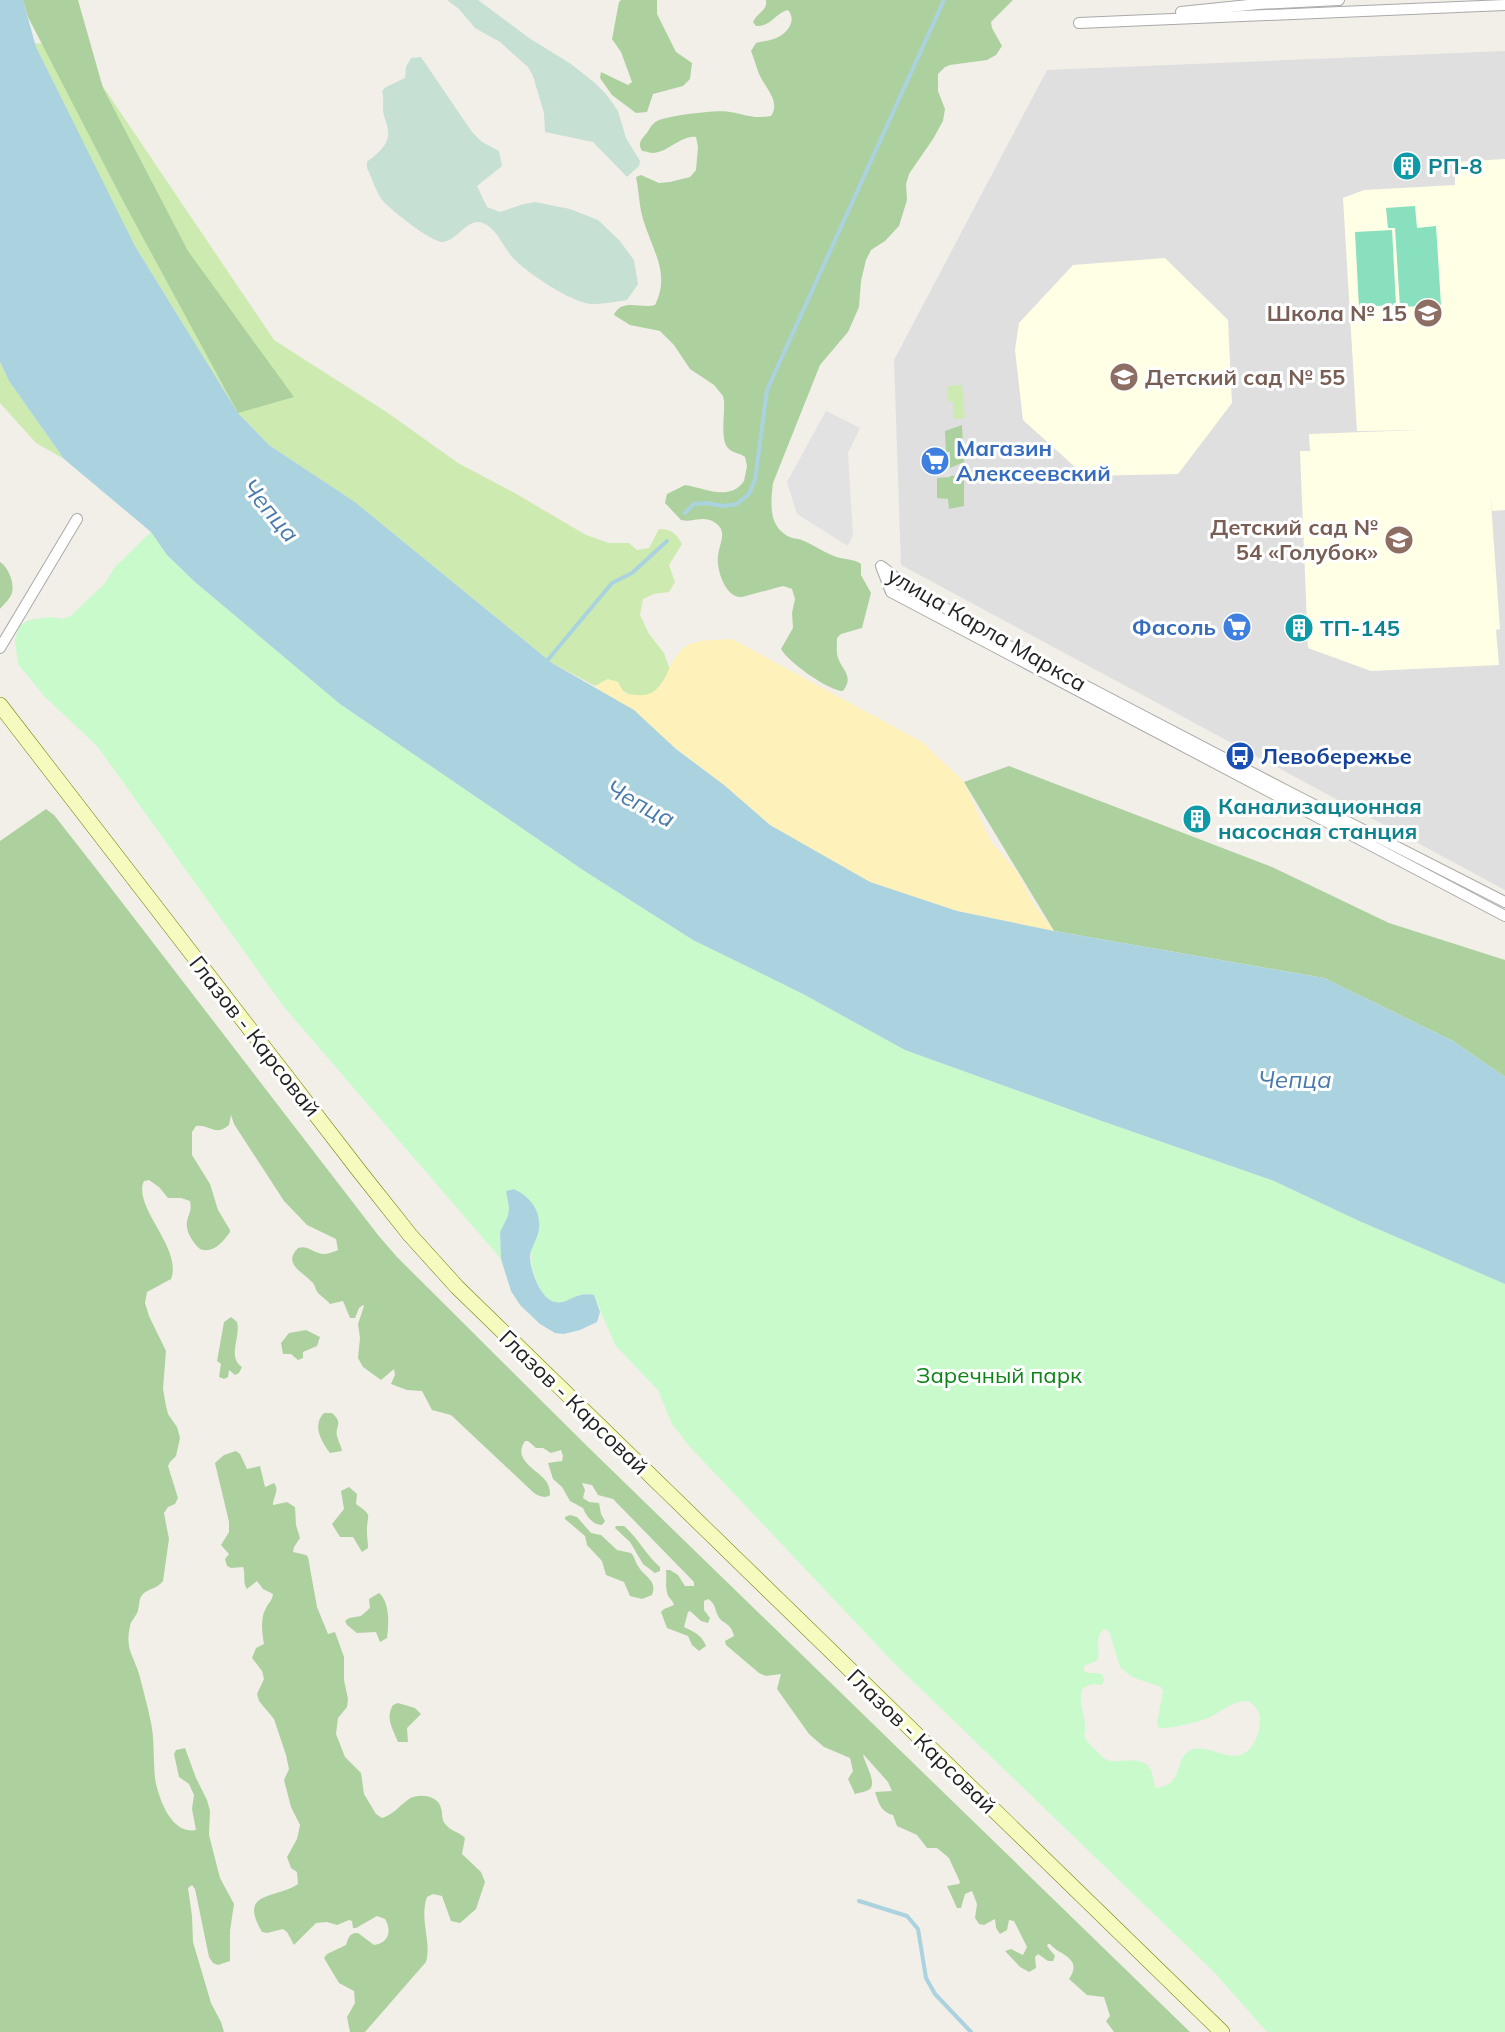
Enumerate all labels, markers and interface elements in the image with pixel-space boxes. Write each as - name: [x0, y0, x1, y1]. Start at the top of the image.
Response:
- building icon: РП-8: [1391, 150, 1423, 182]
- place label: РП-8: [1428, 152, 1482, 180]
- school or university icon: Школа № 15: [1412, 297, 1444, 329]
- place label: Школа № 15: [1267, 299, 1407, 327]
- school or university icon: Детский сад № 55: [1108, 361, 1140, 393]
- place label: Детский сад № 55: [1145, 363, 1345, 391]
- place label: Магазин Алексеевский: [956, 434, 1111, 487]
- supermarket icon: Магазин Алексеевский: [919, 445, 951, 477]
- water label: Чепца: [236, 472, 306, 548]
- place label: Детский сад № 54 «Голубок»: [1210, 513, 1378, 566]
- school or university icon: Детский сад № 54 «Голубок»: [1383, 524, 1415, 556]
- street label: улица Карла Маркса: [883, 561, 1091, 697]
- supermarket icon: Фасоль: [1221, 611, 1253, 643]
- building icon: ТП-145: [1283, 612, 1315, 644]
- place label: Фасоль: [1132, 613, 1216, 641]
- place label: ТП-145: [1320, 614, 1400, 642]
- bus stop icon: Левобережье: [1224, 740, 1256, 772]
- place label: Левобережье: [1261, 742, 1412, 770]
- water label: Чепца: [602, 773, 680, 833]
- place label: Канализационная насосная станция: [1218, 792, 1422, 845]
- building icon: Канализационная насосная станция: [1181, 803, 1213, 835]
- street label: Глазов - Карсовай: [183, 950, 327, 1122]
- water label: Чепца: [1258, 1064, 1332, 1094]
- street label: Глазов - Карсовай: [494, 1324, 654, 1480]
- park label: Заречный парк: [916, 1361, 1082, 1389]
- street label: Глазов - Карсовай: [842, 1663, 1002, 1819]

